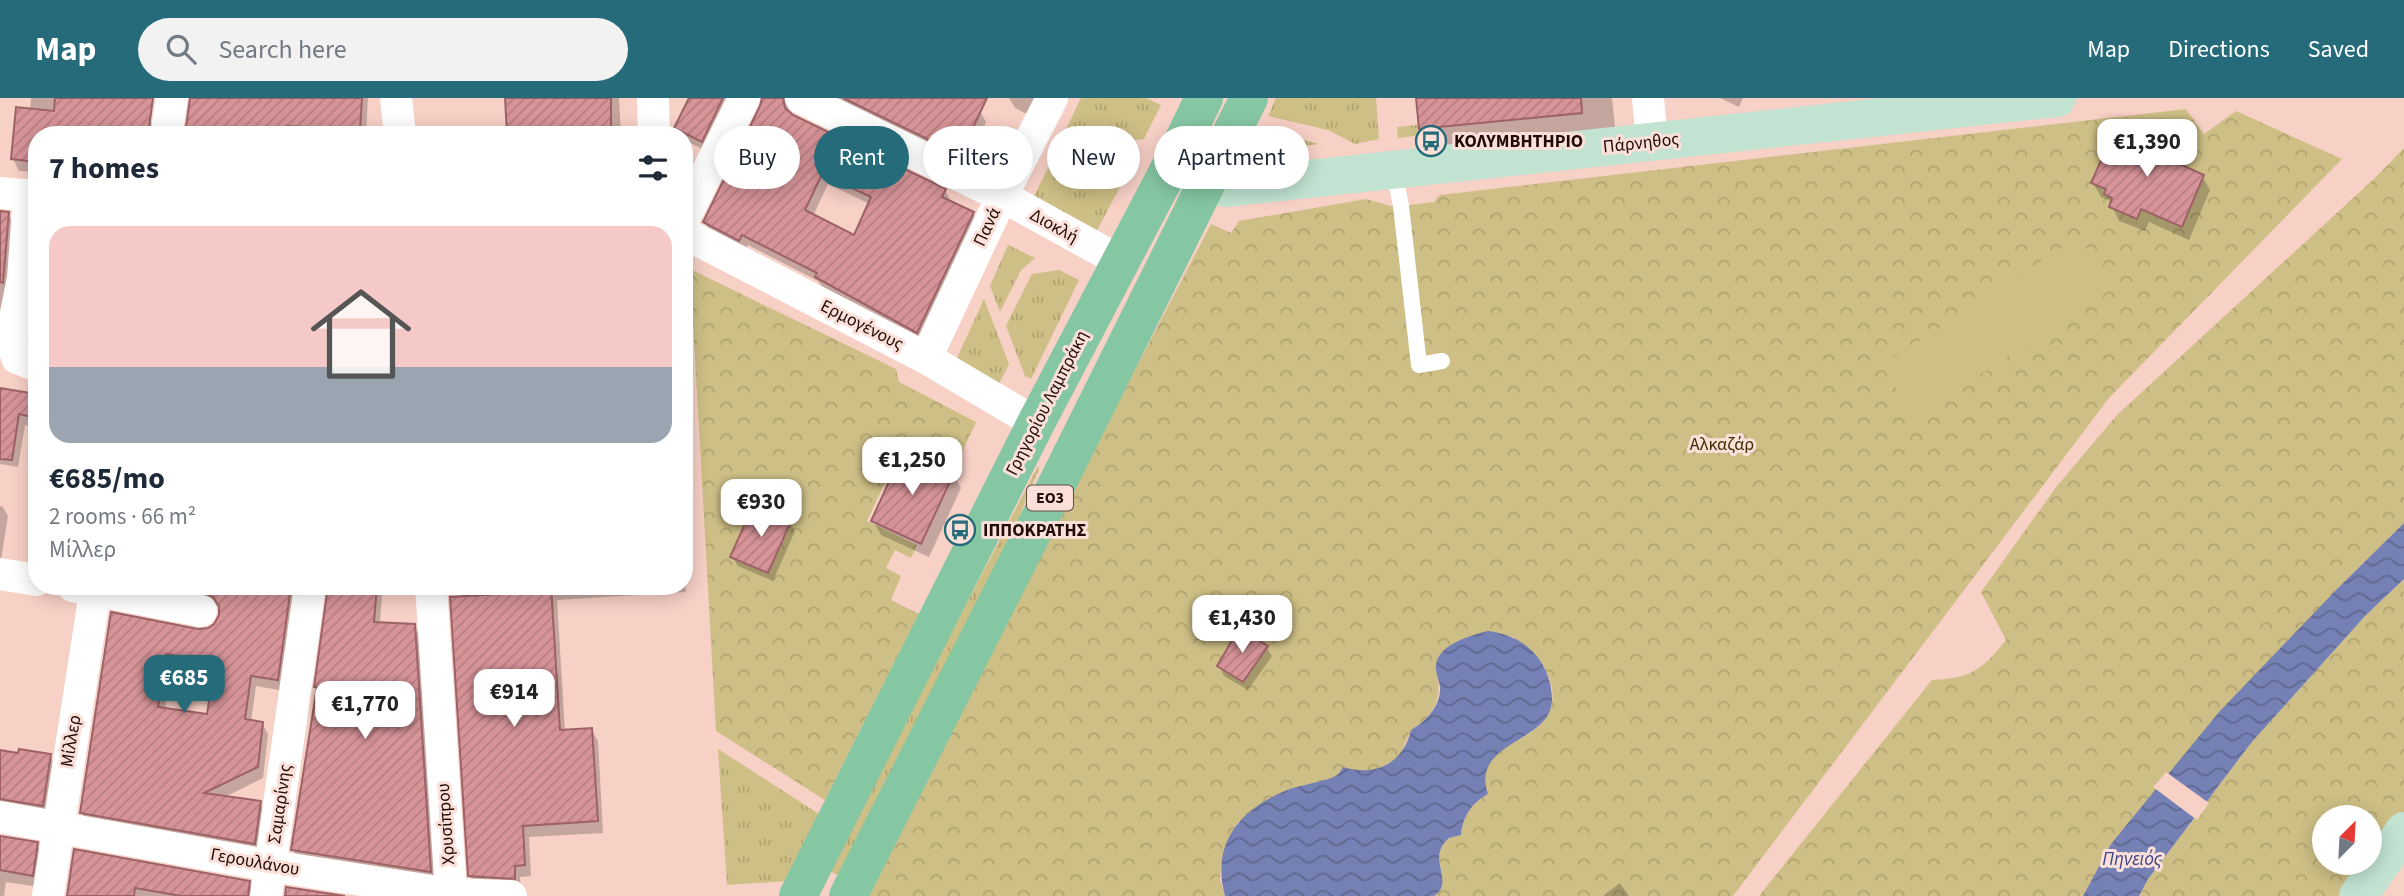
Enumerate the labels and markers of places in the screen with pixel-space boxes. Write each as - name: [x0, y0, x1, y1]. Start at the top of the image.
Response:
- pin: €1,390: [2090, 120, 2204, 179]
- bus stop icon: ΚΟΛΥΜΒΗΤΗΡΙΟ: [1414, 124, 1448, 158]
- place label: ΚΟΛΥΜΒΗΤΗΡΙΟ: [1454, 129, 1583, 154]
- pin: €1,250: [855, 438, 969, 497]
- pin: €930: [720, 480, 802, 539]
- bus stop icon: ΙΠΠΟΚΡΑΤΗΣ: [943, 513, 977, 547]
- place label: ΙΠΠΟΚΡΑΤΗΣ: [983, 518, 1087, 543]
- pin: €1,430: [1185, 596, 1299, 655]
- pin: €685: [143, 656, 225, 715]
- pin: €914: [473, 670, 555, 729]
- pin: €1,770: [308, 682, 422, 741]

